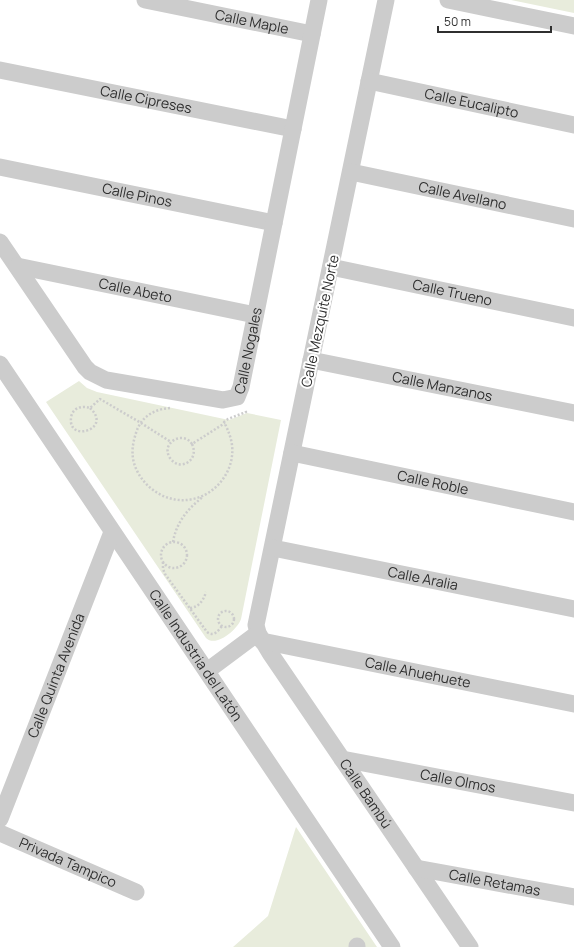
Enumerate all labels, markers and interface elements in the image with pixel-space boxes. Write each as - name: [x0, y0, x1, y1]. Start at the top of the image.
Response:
- street label: Calle Maple: [213, 4, 290, 38]
- scale bar: [438, 8, 551, 34]
- text: 50 m: [444, 13, 471, 30]
- street label: Calle Cipreses: [99, 80, 194, 117]
- street label: Calle Eucalipto: [423, 83, 521, 122]
- street label: Calle Avellano: [417, 176, 508, 214]
- street label: Calle Pinos: [101, 178, 174, 211]
- street label: Calle Mezquite Norte: [296, 253, 343, 389]
- street label: Calle Abeto: [97, 273, 174, 307]
- street label: Calle Trueno: [411, 274, 494, 310]
- street label: Calle Nogales: [229, 305, 266, 397]
- street label: Calle Manzanos: [391, 367, 494, 405]
- street label: Calle Roble: [396, 465, 470, 499]
- street label: Calle Aralia: [386, 562, 460, 594]
- street label: Calle Industria del Latón: [145, 585, 247, 725]
- street label: Calle Quinta Avenida: [23, 610, 88, 741]
- street label: Calle Ahuehuete: [363, 652, 472, 692]
- street label: Calle Bambú: [336, 755, 396, 832]
- street label: Calle Olmos: [419, 764, 497, 797]
- street label: Privada Tampico: [16, 832, 120, 892]
- street label: Calle Retamas: [447, 864, 542, 900]

